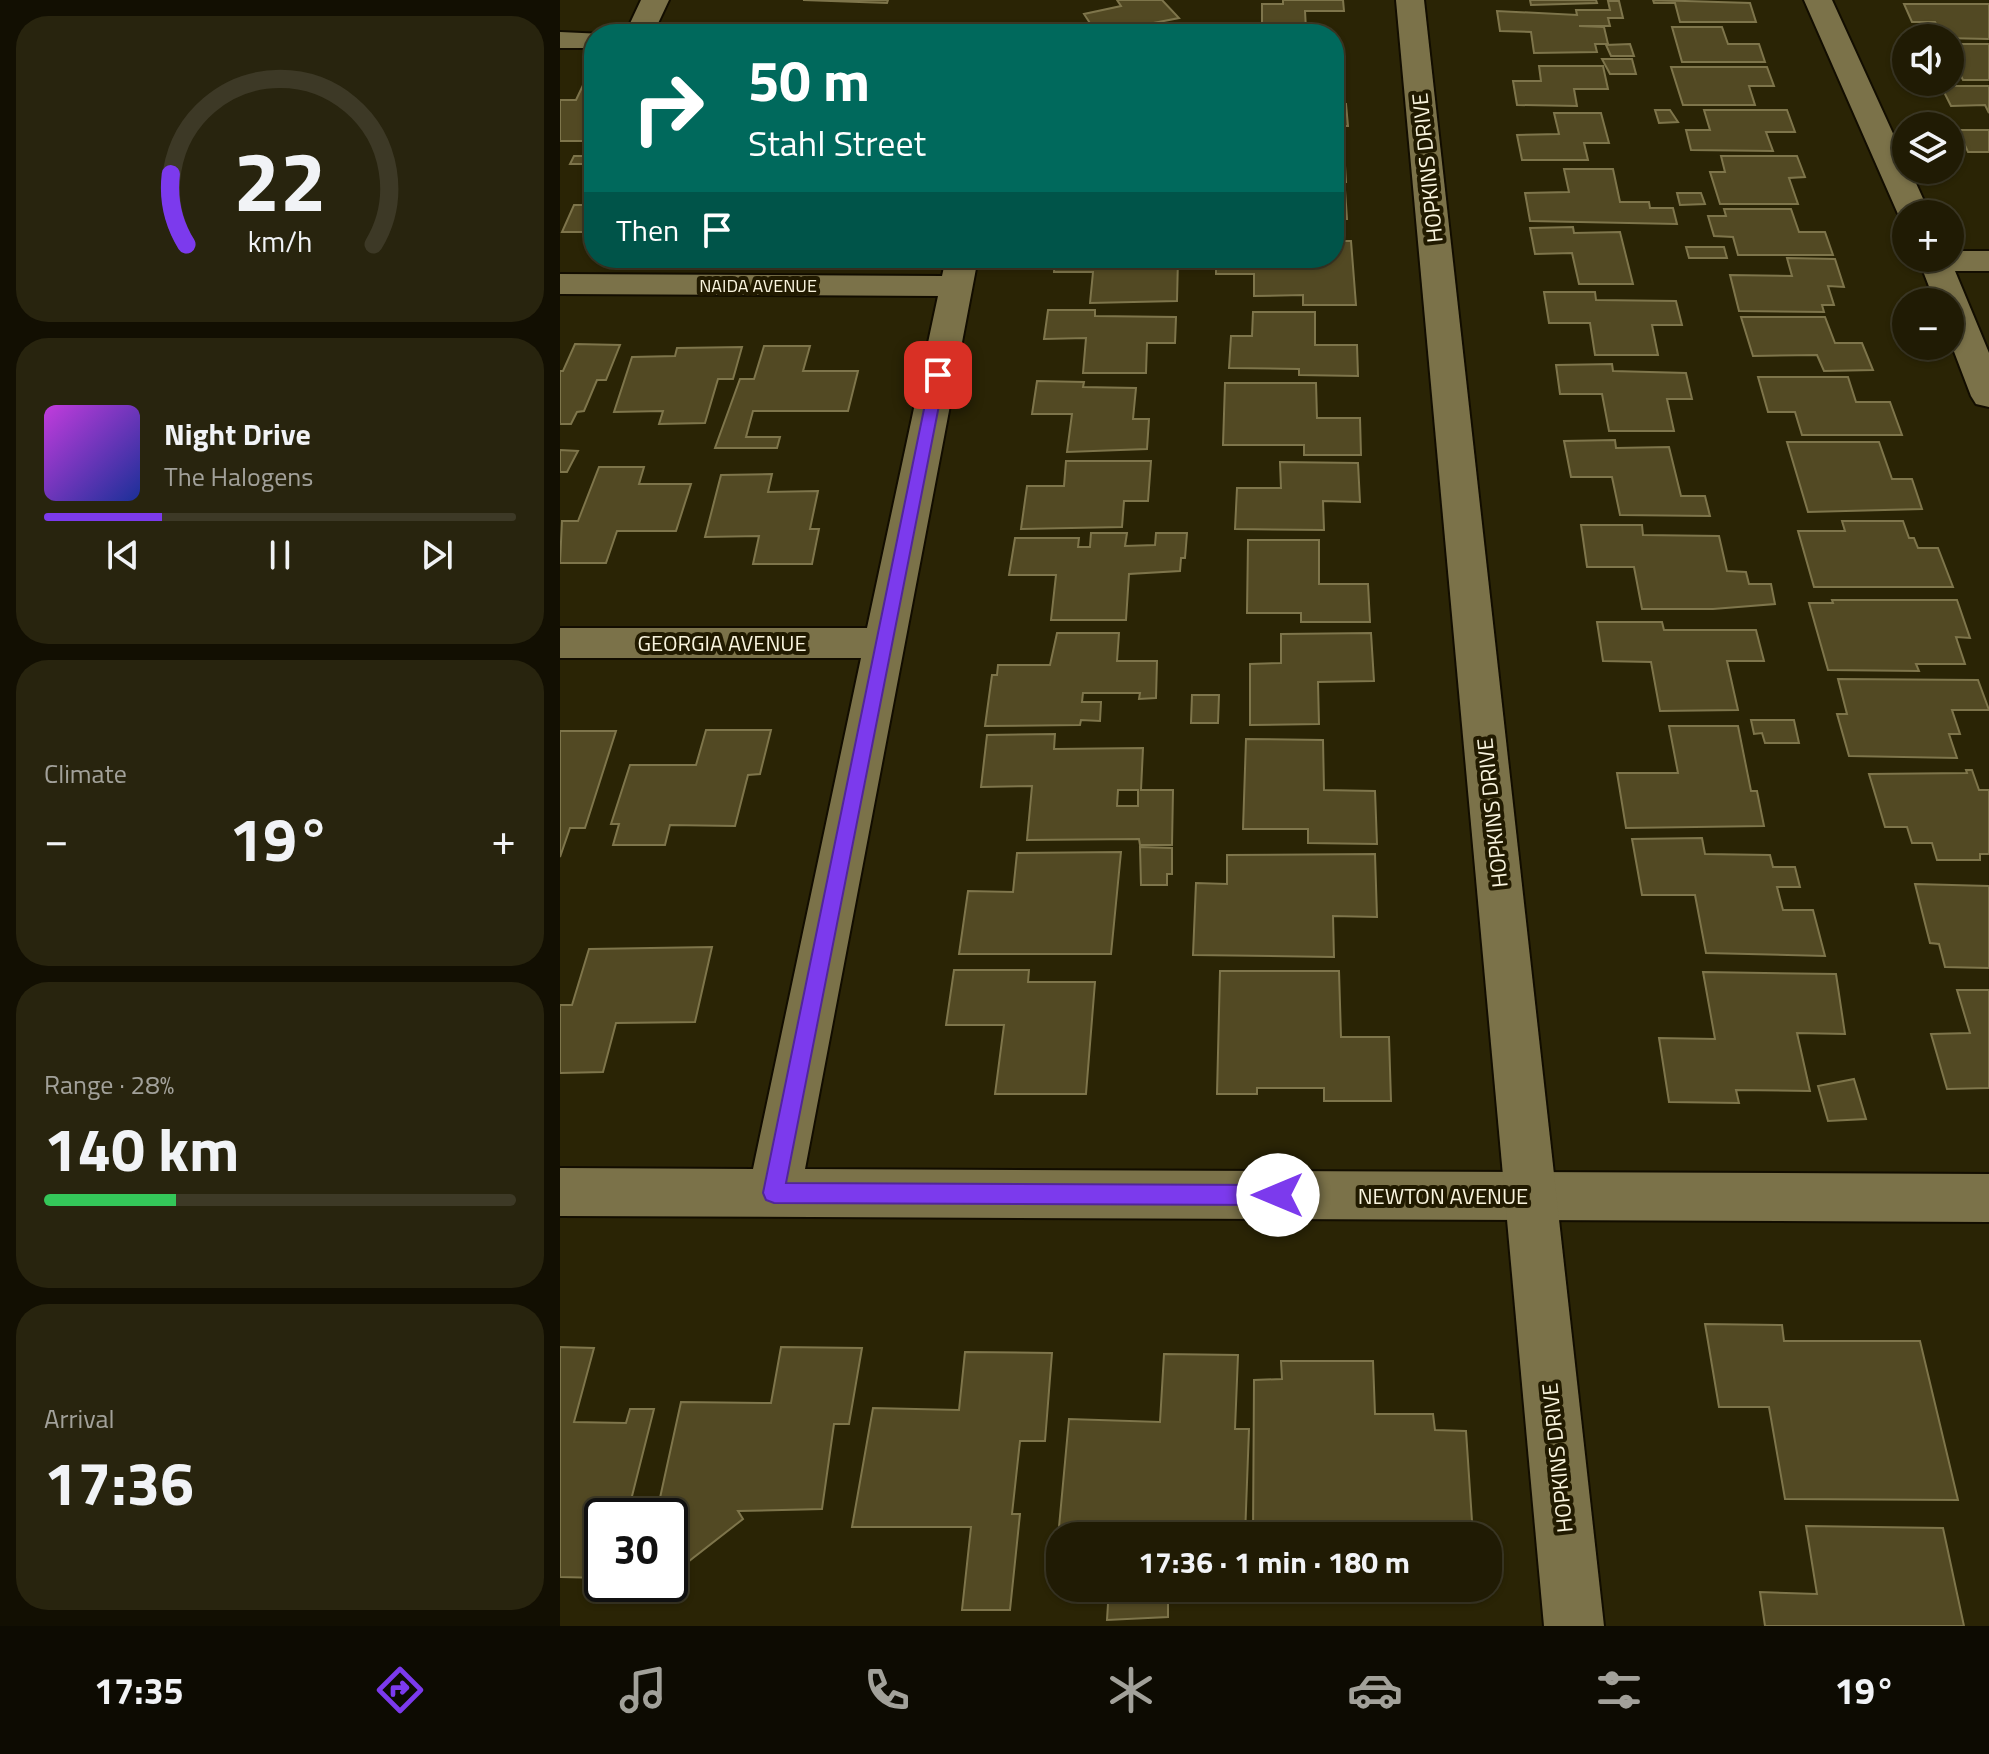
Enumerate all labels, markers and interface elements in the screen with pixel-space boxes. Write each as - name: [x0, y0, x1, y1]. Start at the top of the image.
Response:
- map controls: [1892, 24, 1964, 360]
- button: sound: [1892, 24, 1964, 96]
- text: 50 m: [748, 38, 870, 123]
- icon: right: [616, 56, 720, 160]
- street label: HOPKINS DRIVE: [1402, 92, 1452, 244]
- button: layers: [1892, 112, 1964, 184]
- text: Stahl Street: [748, 115, 926, 170]
- text: 22: [233, 117, 327, 243]
- button: +: [1892, 200, 1964, 272]
- text: Then: [616, 207, 679, 253]
- icon: arrive: [695, 208, 739, 252]
- text: km/h: [248, 220, 312, 263]
- street label: NAIDA AVENUE: [699, 272, 817, 299]
- button: −: [1892, 288, 1964, 360]
- pin: [904, 341, 972, 409]
- icon: arrive: [916, 353, 960, 397]
- text: Night Drive: [164, 411, 311, 457]
- text: The Halogens: [164, 457, 313, 496]
- icon: previous: [101, 533, 145, 577]
- icon: pause: [258, 533, 302, 577]
- icon: next: [415, 533, 459, 577]
- street label: GEORGIA AVENUE: [637, 626, 807, 660]
- street label: HOPKINS DRIVE: [1467, 737, 1517, 889]
- text: Climate: [44, 754, 127, 793]
- text: 19°: [230, 793, 330, 884]
- text: −: [44, 805, 69, 872]
- text: +: [491, 805, 516, 872]
- text: Range · 28%: [44, 1065, 174, 1104]
- text: 140 km: [44, 1103, 239, 1194]
- position arrow: [1236, 1153, 1320, 1237]
- street label: NEWTON AVENUE: [1358, 1179, 1528, 1213]
- street label: HOPKINS DRIVE: [1532, 1382, 1582, 1534]
- text: Arrival: [44, 1399, 115, 1438]
- text: 17:36: [44, 1437, 194, 1528]
- speed limit sign: 30: [584, 1498, 688, 1602]
- text: 17:36 · 1 min · 180 m: [1138, 1539, 1410, 1585]
- icon: directions: [372, 1662, 428, 1718]
- icon: music: [615, 1662, 671, 1718]
- icon: phone: [859, 1662, 915, 1718]
- icon: climate: [1103, 1662, 1159, 1718]
- icon: car: [1347, 1662, 1403, 1718]
- icon: filters: [1591, 1662, 1647, 1718]
- text: 17:35: [94, 1663, 184, 1718]
- text: 19°: [1835, 1663, 1895, 1718]

